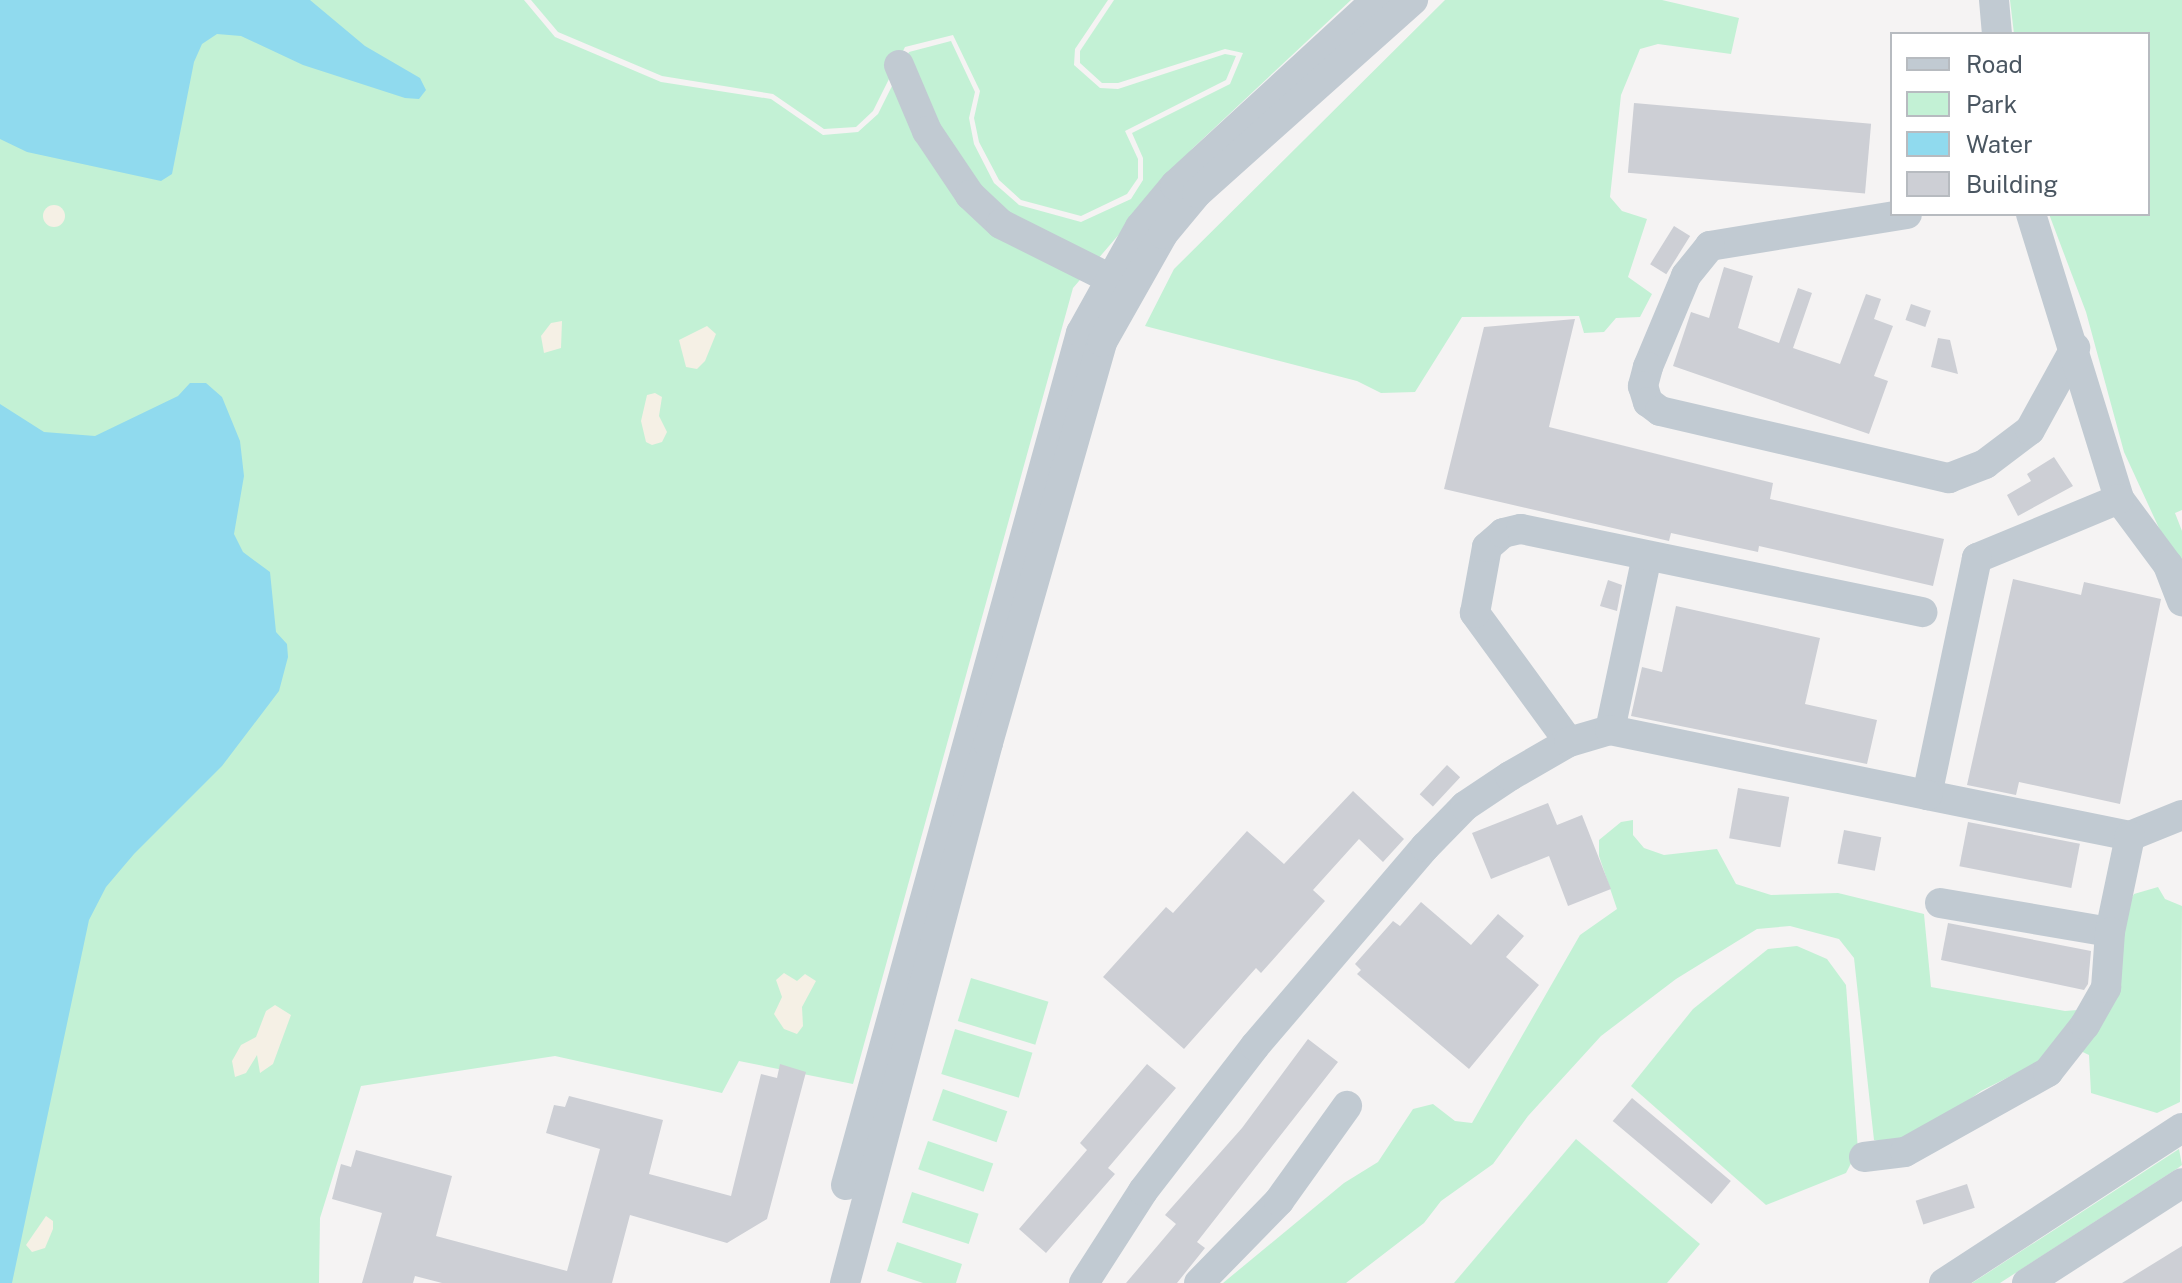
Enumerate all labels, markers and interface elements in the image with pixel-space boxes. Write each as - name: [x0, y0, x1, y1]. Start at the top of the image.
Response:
- legend: [1890, 32, 2150, 216]
- text: Road: [1966, 50, 2023, 78]
- text: Park: [1966, 90, 2017, 118]
- text: Water: [1966, 130, 2033, 158]
- text: Building: [1966, 170, 2058, 198]

